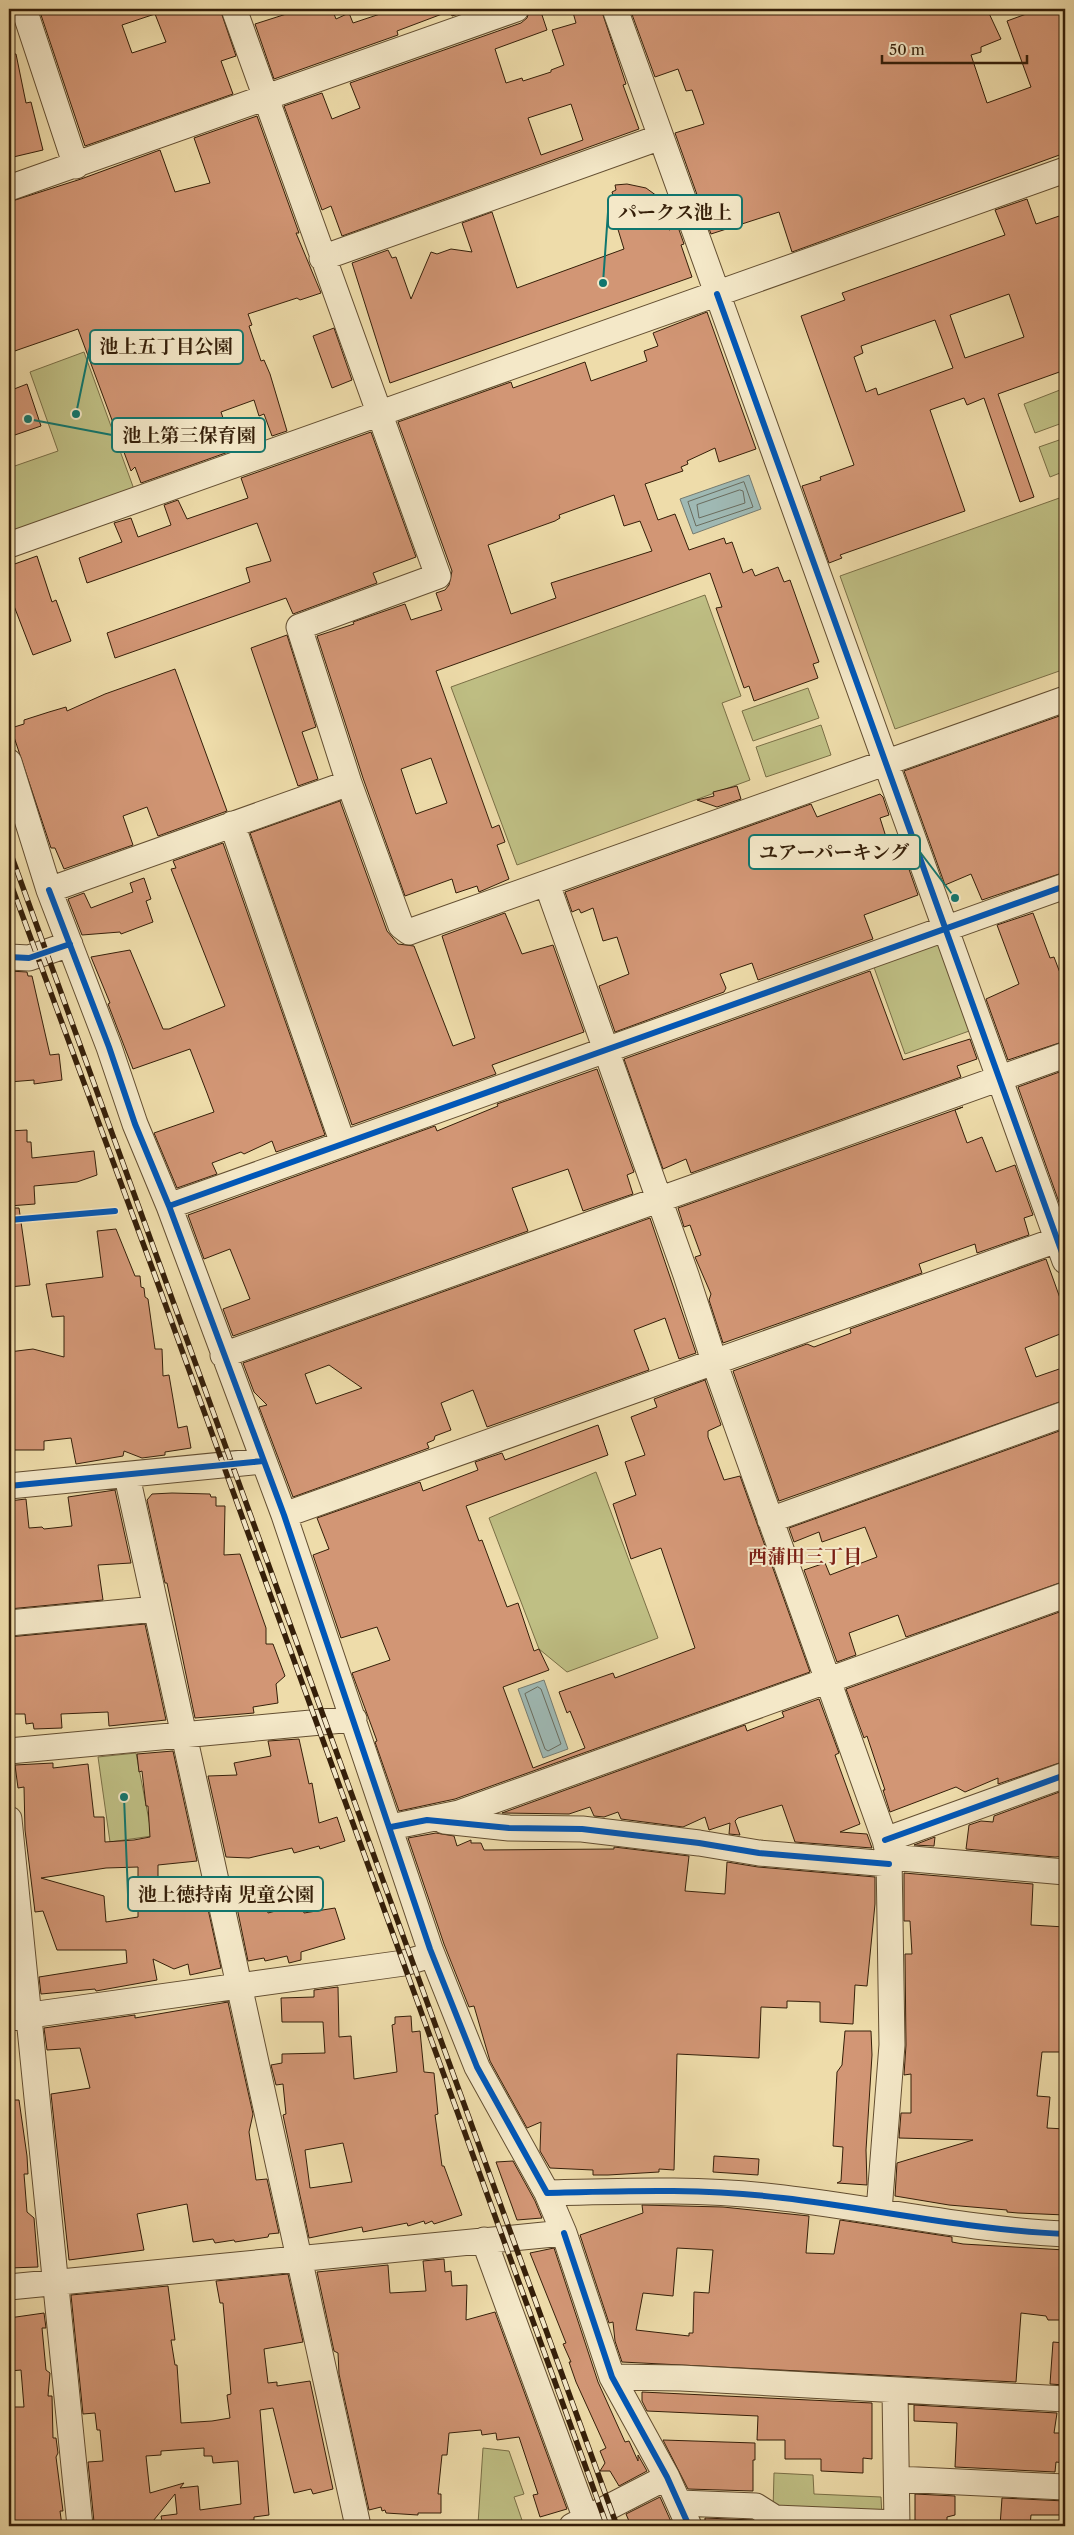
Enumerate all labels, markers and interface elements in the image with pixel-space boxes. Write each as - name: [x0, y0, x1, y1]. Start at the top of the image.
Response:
- scale bar: [882, 32, 1026, 64]
- text: 50 m: [889, 40, 925, 59]
- callout: パークス池上: [608, 195, 742, 229]
- text: パークス池上: [618, 201, 732, 224]
- callout: 池上五丁目公園: [90, 330, 243, 364]
- text: 池上五丁目公園: [99, 335, 233, 358]
- callout: 池上第三保育園: [112, 418, 265, 452]
- text: 池上第三保育園: [122, 424, 256, 447]
- callout: ユアーパーキング: [749, 835, 920, 869]
- text: ユアーパーキング: [759, 841, 910, 864]
- district label: 西蒲田三丁目: [748, 1545, 862, 1568]
- callout: 池上徳持南 児童公園: [128, 1877, 323, 1911]
- text: 池上徳持南 児童公園: [138, 1883, 314, 1906]

